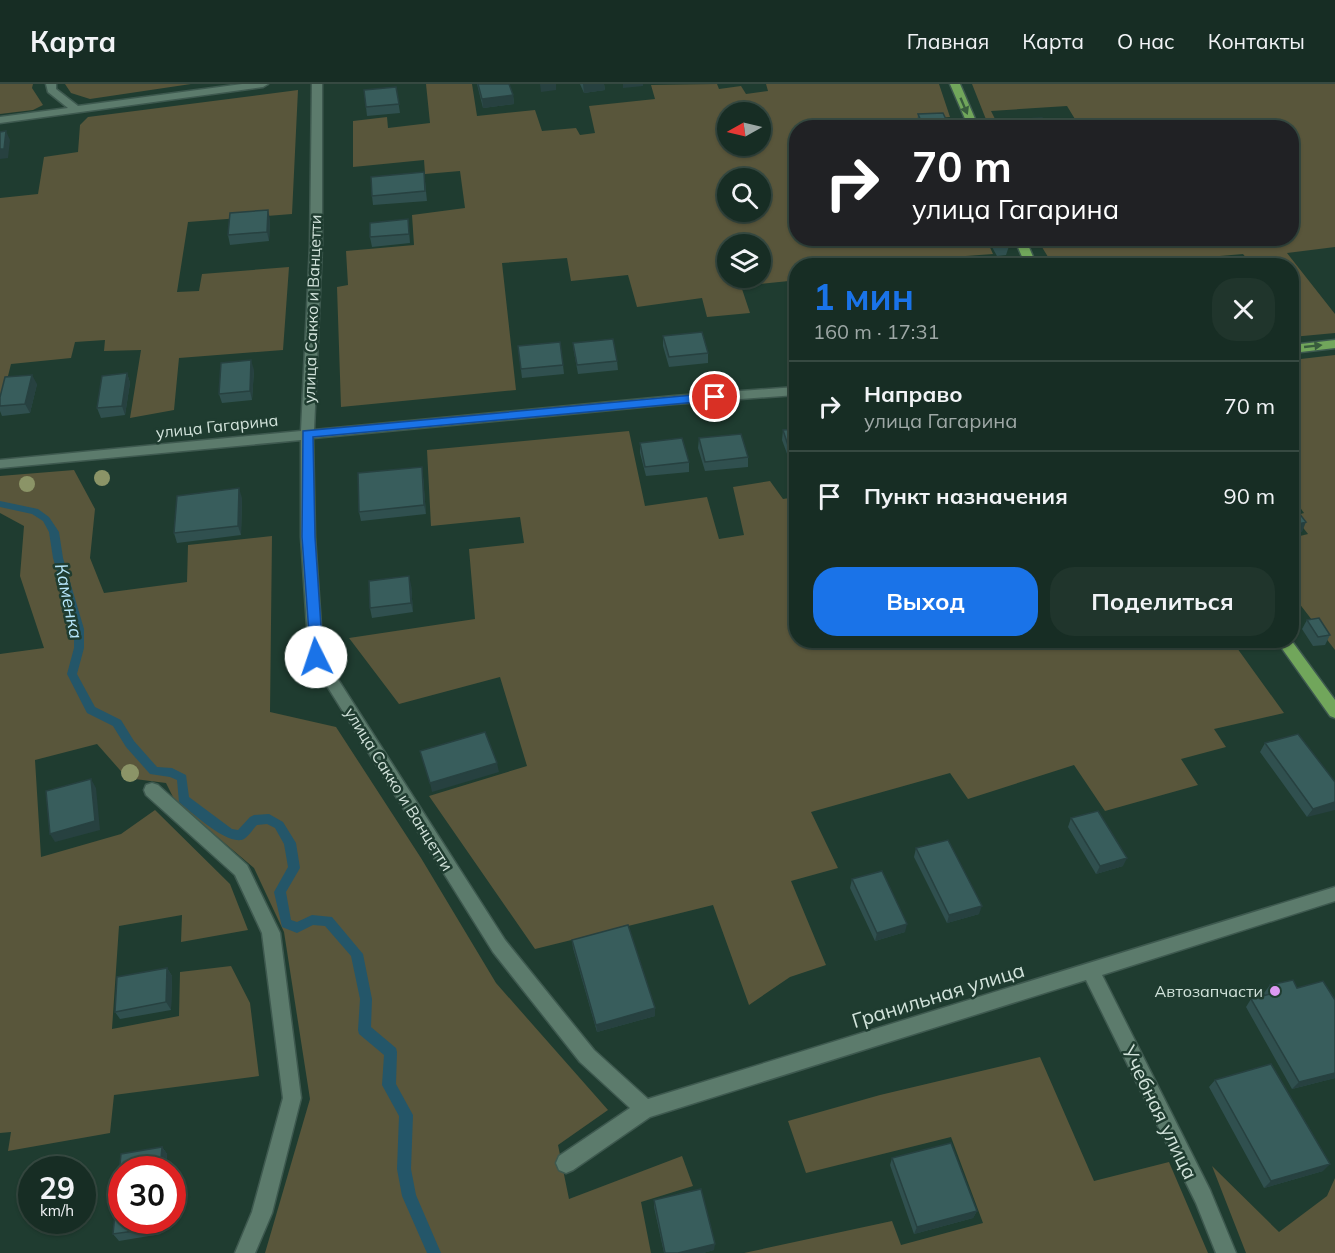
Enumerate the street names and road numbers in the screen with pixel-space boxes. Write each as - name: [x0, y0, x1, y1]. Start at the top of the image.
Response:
- street label: улица Сакко и Ванцетти: [299, 214, 325, 404]
- street label: улица Гагарина: [155, 410, 279, 442]
- street label: улица Сакко и Ванцетти: [340, 704, 458, 874]
- street label: Гранильная улица: [849, 957, 1027, 1033]
- street label: Учебная улица: [1116, 1040, 1203, 1183]

